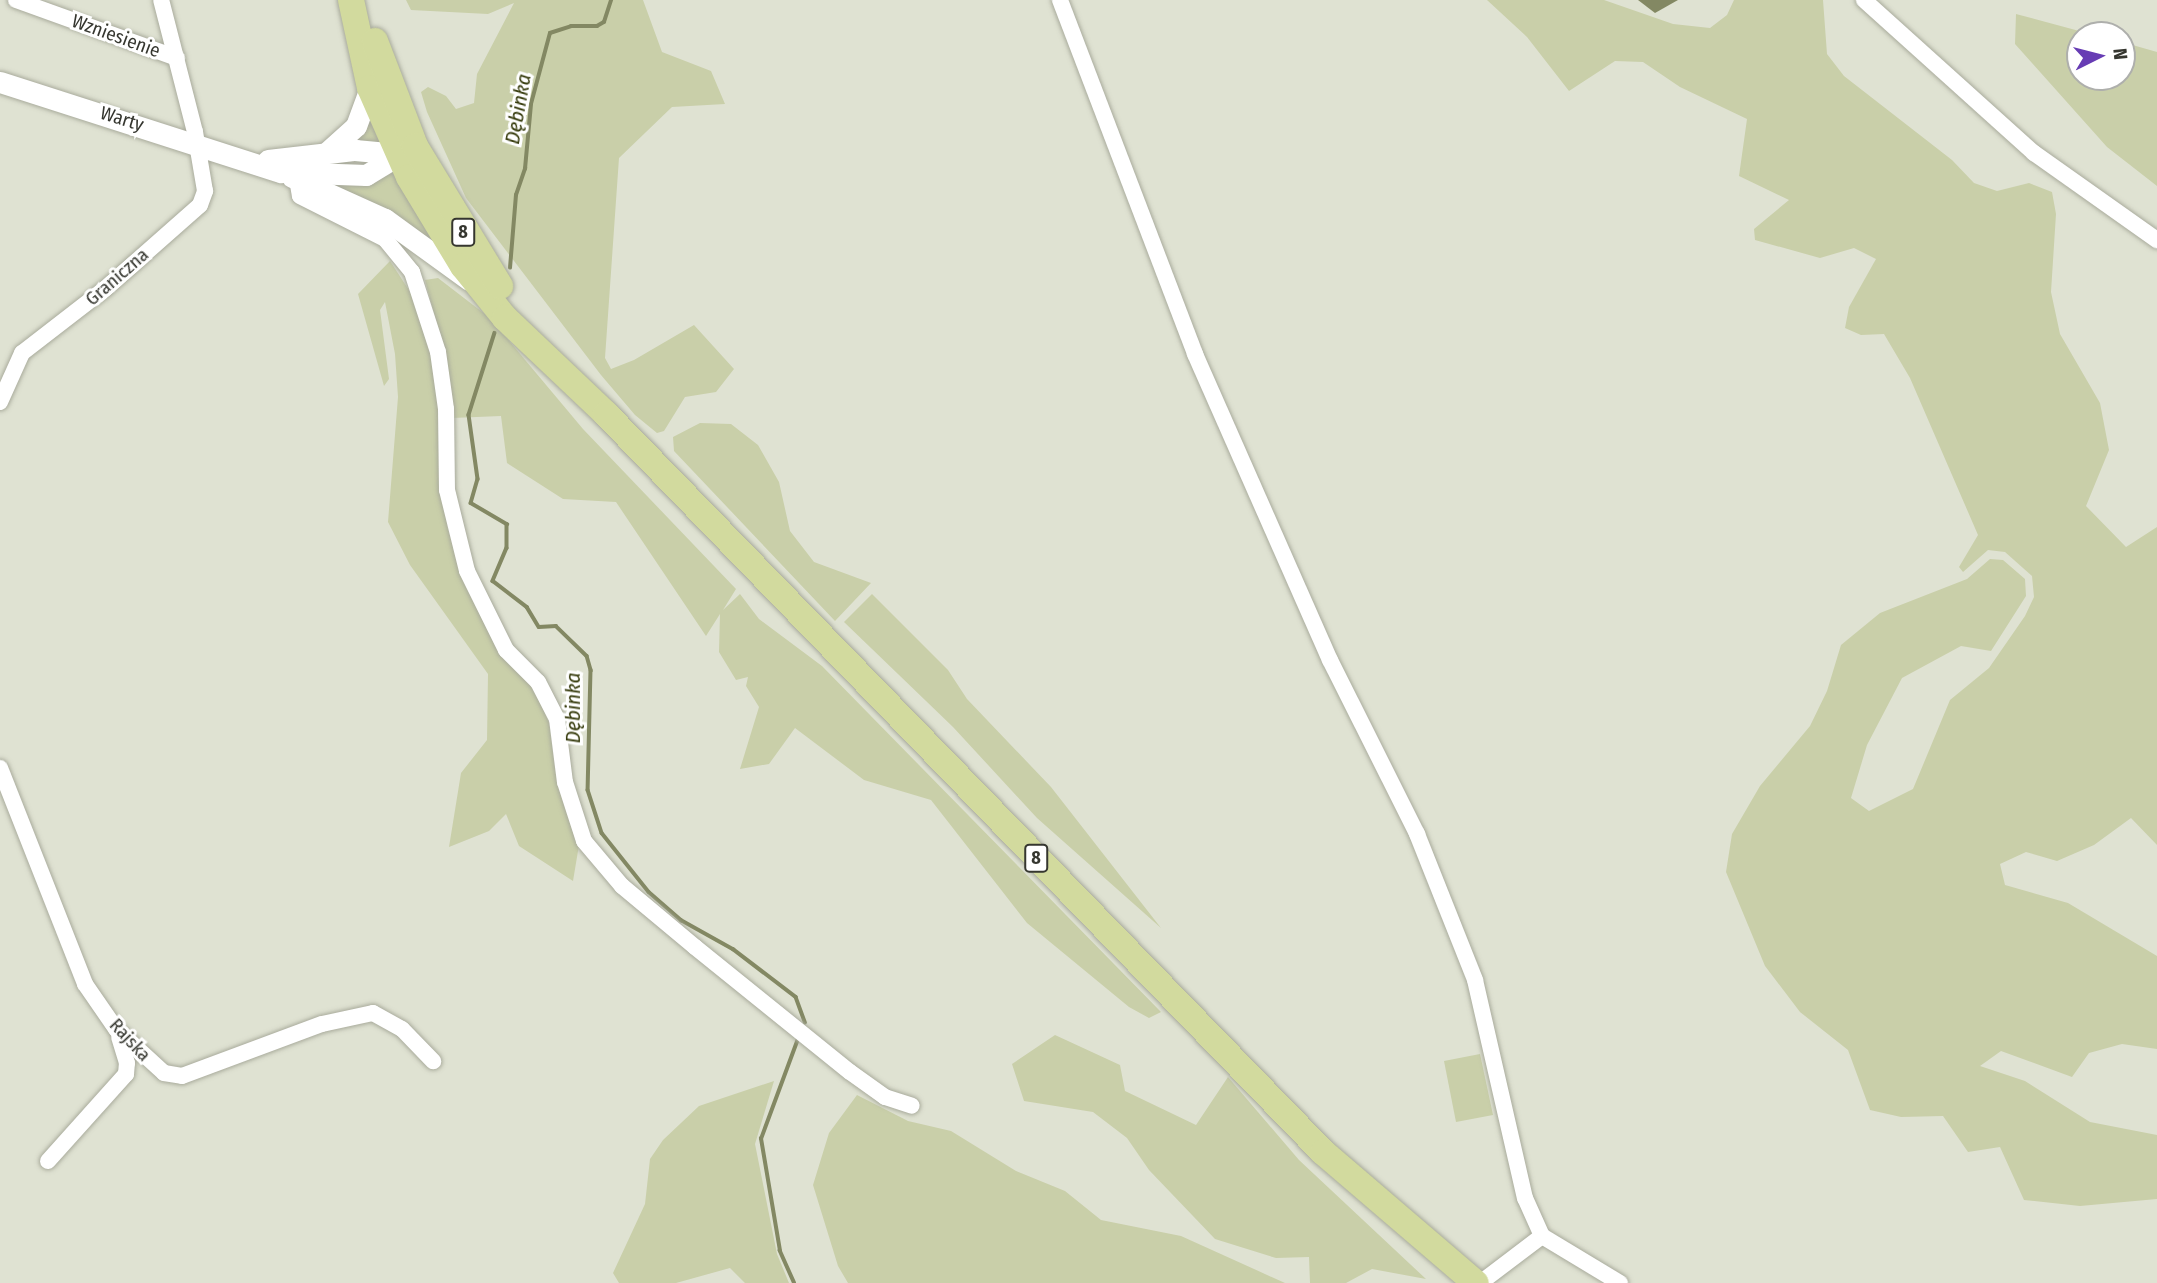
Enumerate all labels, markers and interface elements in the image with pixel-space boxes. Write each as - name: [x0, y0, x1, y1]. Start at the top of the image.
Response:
- street label: Wzniesienie: [69, 10, 163, 62]
- north arrow: [2066, 21, 2136, 91]
- text: N: [2108, 47, 2132, 61]
- water label: Dębinka: [499, 72, 537, 146]
- street label: Warty: [98, 102, 146, 136]
- road number: 8: [451, 218, 475, 246]
- street label: Graniczna: [81, 243, 153, 311]
- water label: Dębinka: [560, 673, 586, 743]
- road number: 8: [1024, 844, 1048, 872]
- street label: Rajska: [105, 1014, 155, 1066]

